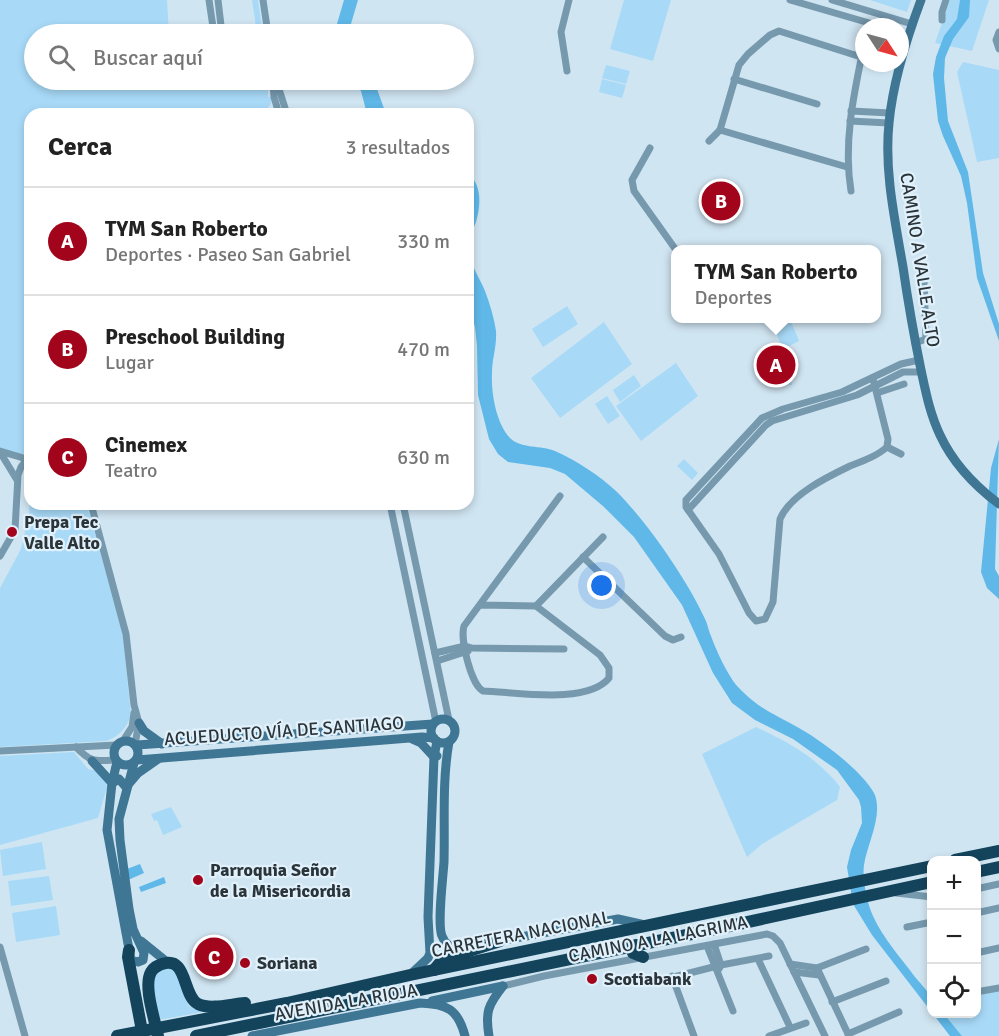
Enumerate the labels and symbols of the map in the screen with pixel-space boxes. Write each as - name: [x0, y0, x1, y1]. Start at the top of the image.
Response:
- north arrow: [855, 18, 909, 72]
- street label: CAMINO A VALLE ALTO: [895, 171, 945, 349]
- pin: B: [702, 178, 740, 224]
- pin: A: [756, 342, 796, 388]
- place label: Prepa Tec Valle Alto: [24, 511, 100, 554]
- marker: Prepa Tec Valle Alto: [5, 525, 19, 539]
- your location: [587, 571, 616, 600]
- street label: ACUEDUCTO VÍA DE SANTIAGO: [163, 712, 405, 750]
- place label: Parroquia Señor de la Misericordia: [210, 859, 351, 902]
- marker: Parroquia Señor de la Misericordia: [191, 873, 205, 887]
- street label: CARRETERA NACIONAL: [430, 906, 612, 962]
- street label: CAMINO A LA LAGRIMA: [567, 911, 749, 967]
- pin: C: [194, 934, 234, 980]
- place label: Soriana: [257, 952, 318, 974]
- marker: Soriana: [238, 956, 252, 970]
- place label: Scotiabank: [604, 968, 692, 990]
- marker: Scotiabank: [585, 972, 599, 986]
- street label: AVENIDA LA RIOJA: [273, 979, 419, 1025]

